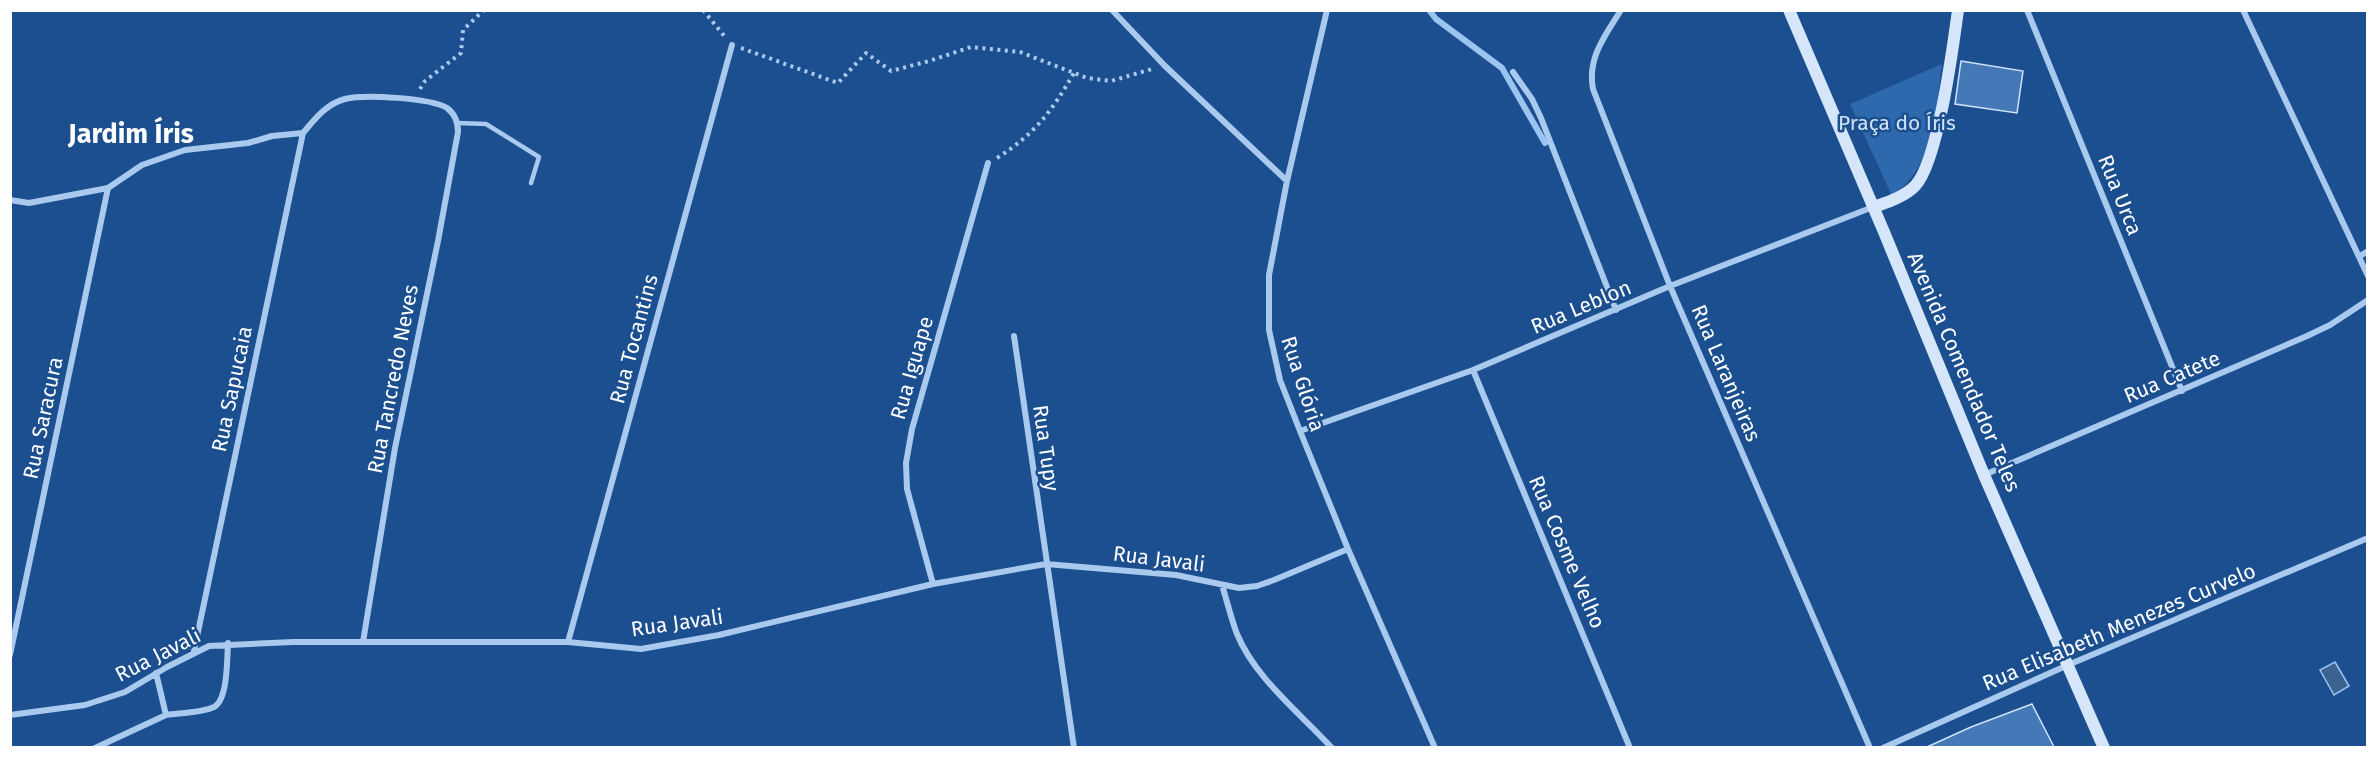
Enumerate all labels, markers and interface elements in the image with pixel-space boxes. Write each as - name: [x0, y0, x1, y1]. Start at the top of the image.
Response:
- park label: Praça do Íris: [1838, 110, 1956, 136]
- district label: Jardim Íris: [67, 116, 194, 150]
- street label: Rua Urca: [2092, 151, 2148, 239]
- street label: Avenida Comendador Teles: [1902, 248, 2026, 496]
- street label: Rua Tocantins: [604, 271, 664, 407]
- street label: Rua Leblon: [1527, 274, 1635, 340]
- street label: Rua Tancredo Neves: [362, 282, 424, 476]
- street label: Rua Laranjeiras: [1685, 301, 1767, 446]
- street label: Rua Iguape: [885, 313, 939, 423]
- street label: Rua Sapucaia: [206, 324, 258, 454]
- street label: Rua Glória: [1275, 333, 1331, 435]
- street label: Rua Catete: [2120, 345, 2224, 409]
- street label: Rua Saracura: [17, 354, 69, 482]
- street label: Rua Tupy: [1027, 403, 1065, 493]
- street label: Rua Cosme Velho: [1523, 472, 1611, 632]
- street label: Rua Javali: [1111, 540, 1207, 578]
- street label: Rua Elisabeth Menezes Curvelo: [1978, 558, 2260, 696]
- street label: Rua Javali: [629, 604, 725, 642]
- street label: Rua Javali: [111, 622, 205, 688]

